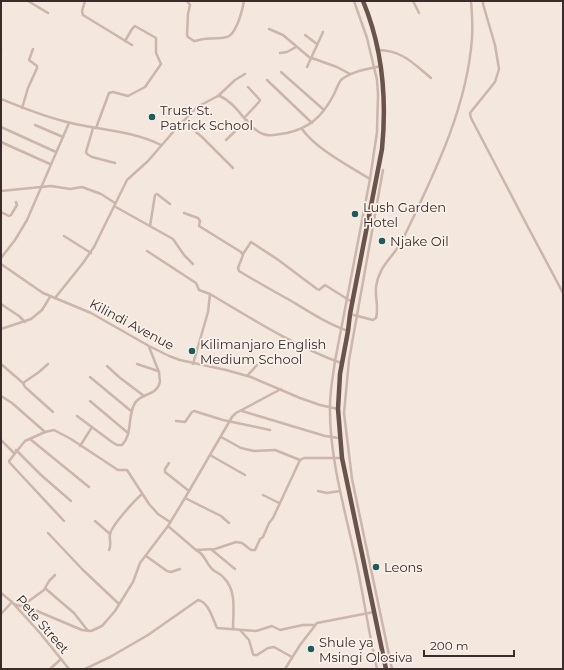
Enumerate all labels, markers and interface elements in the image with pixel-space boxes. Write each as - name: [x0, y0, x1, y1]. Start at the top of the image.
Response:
- place label: Trust St. Patrick School: [160, 102, 253, 133]
- marker: Trust St. Patrick School: [147, 112, 157, 122]
- place label: Lush Garden Hotel: [363, 199, 446, 230]
- marker: Lush Garden Hotel: [350, 209, 360, 219]
- place label: Njake Oil: [390, 233, 449, 249]
- marker: Njake Oil: [377, 236, 387, 246]
- street label: Kilindi Avenue: [87, 295, 177, 353]
- place label: Kilimanjaro English Medium School: [200, 336, 326, 367]
- marker: Kilimanjaro English Medium School: [187, 346, 197, 356]
- place label: Leons: [384, 559, 423, 575]
- marker: Leons: [371, 562, 381, 572]
- street label: Pete Street: [13, 591, 73, 657]
- scale bar: [424, 632, 514, 658]
- place label: Shule ya Msingi Olosiva: [319, 634, 413, 665]
- text: 200 m: [430, 638, 469, 653]
- marker: Shule ya Msingi Olosiva: [306, 644, 316, 654]

